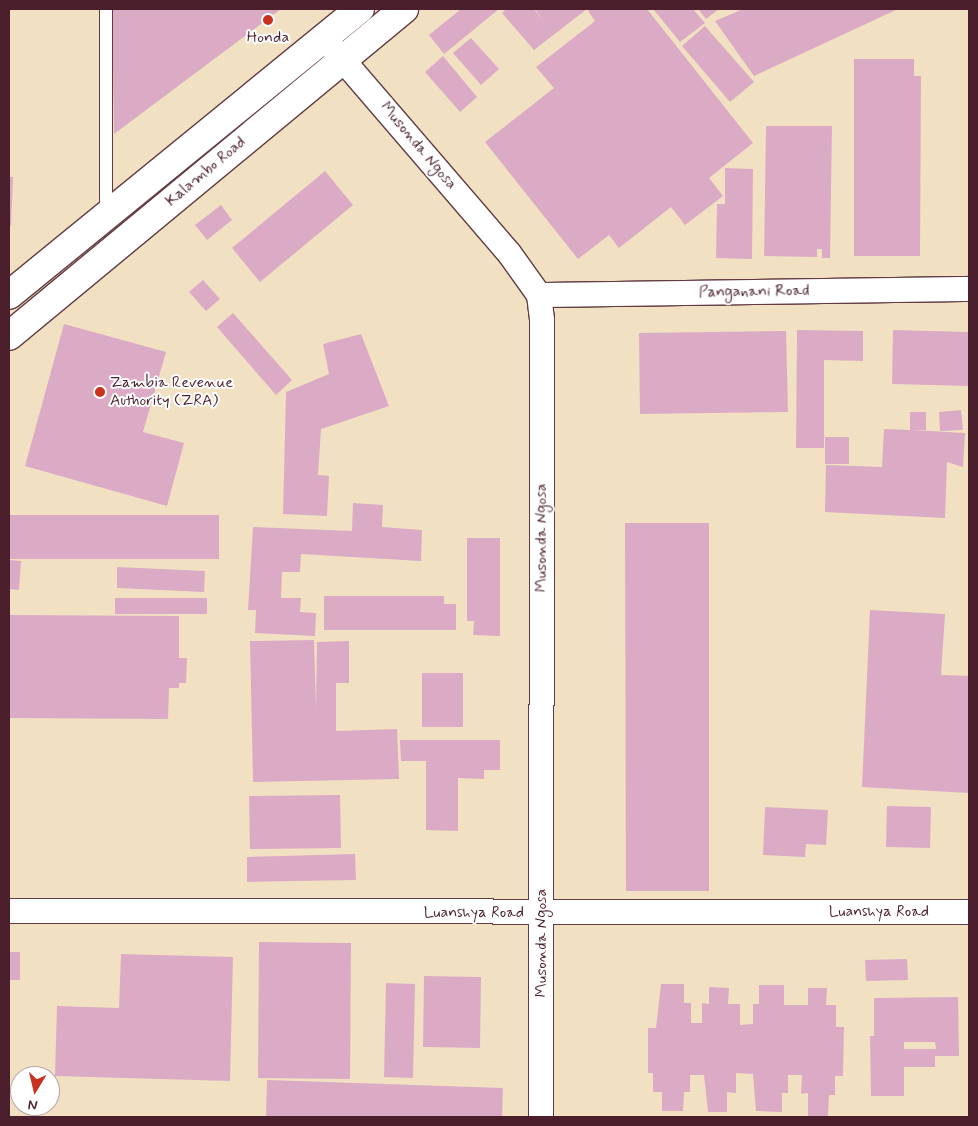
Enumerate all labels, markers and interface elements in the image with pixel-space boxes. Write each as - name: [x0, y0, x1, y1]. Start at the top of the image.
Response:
- marker: Honda: [262, 14, 274, 26]
- place label: Honda: [247, 28, 289, 48]
- street label: Musonda Ngosa: [376, 99, 460, 193]
- street label: Kalambo Road: [162, 133, 250, 211]
- street label: Panganani Road: [700, 281, 808, 303]
- place label: Zambia Revenue Authority (ZRA): [110, 373, 233, 411]
- marker: Zambia Revenue Authority (ZRA): [94, 386, 106, 398]
- street label: Musonda Ngosa: [532, 484, 552, 592]
- street label: Musonda Ngosa: [532, 889, 552, 997]
- street label: Luanshya Road: [830, 902, 928, 922]
- street label: Luanshya Road: [425, 903, 523, 923]
- north arrow: [10, 1066, 60, 1116]
- text: N: [27, 1095, 39, 1114]

